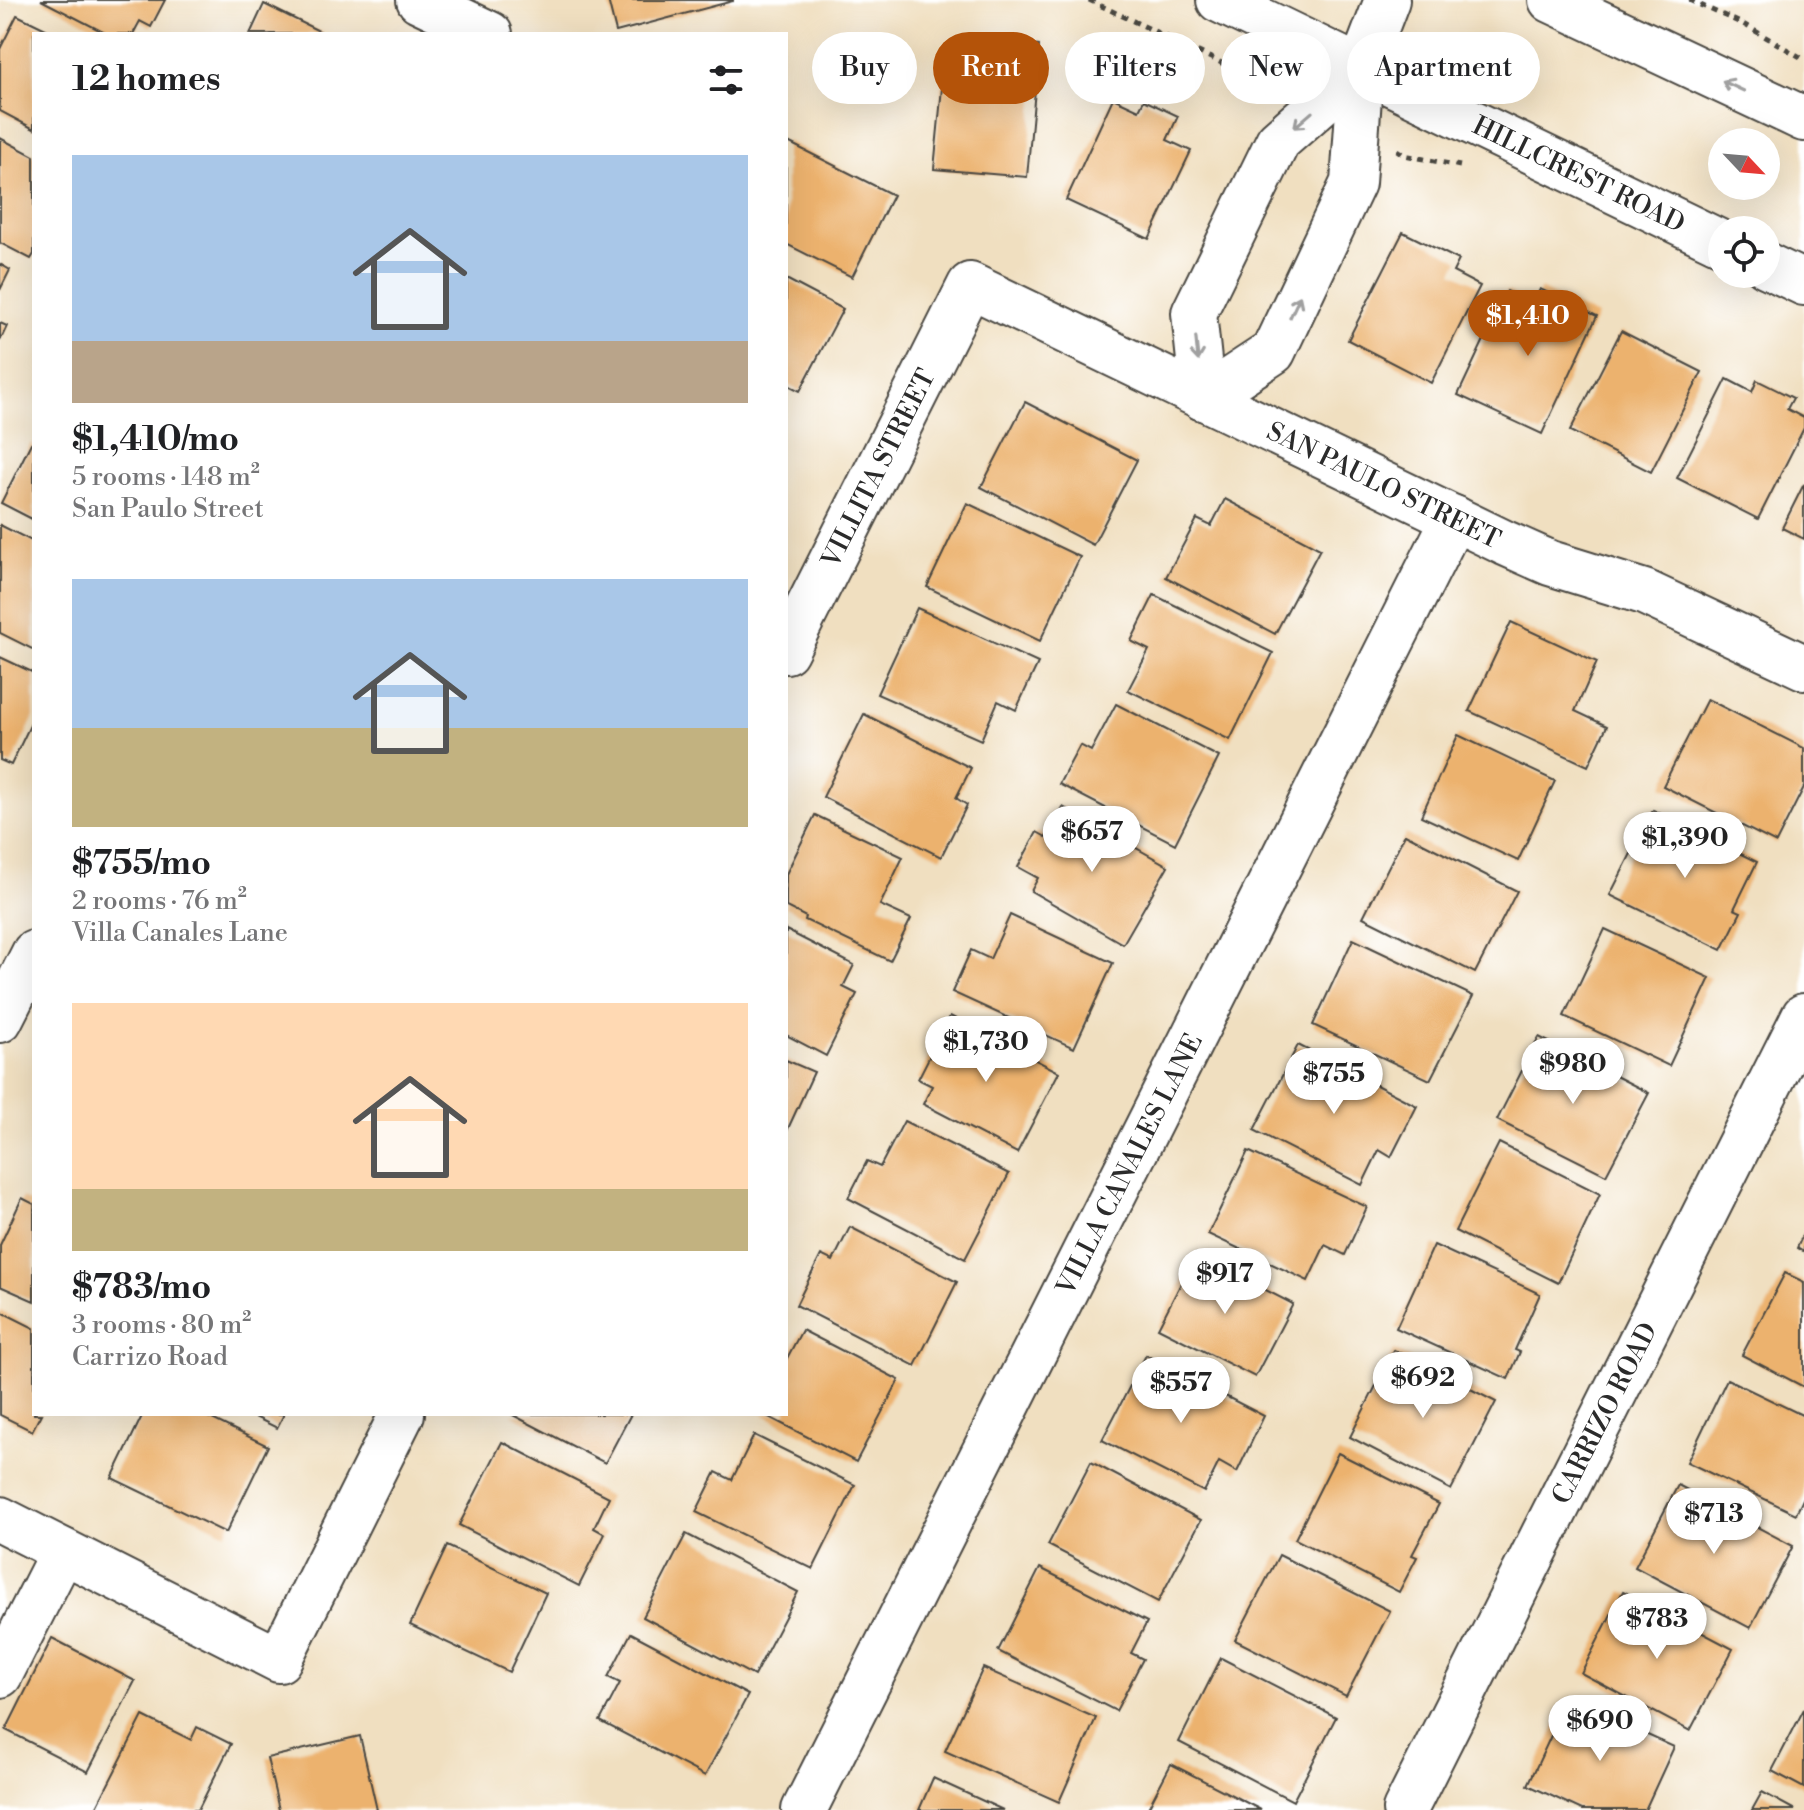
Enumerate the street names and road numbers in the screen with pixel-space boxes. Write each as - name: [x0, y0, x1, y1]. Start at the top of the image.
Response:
- street label: HILLCREST ROAD: [1467, 110, 1690, 240]
- street label: VILLITA STREET: [815, 364, 943, 574]
- street label: SAN PAULO STREET: [1262, 415, 1506, 556]
- street label: VILLA CANALES LANE: [1049, 1028, 1210, 1302]
- street label: CARRIZO ROAD: [1545, 1317, 1664, 1510]

